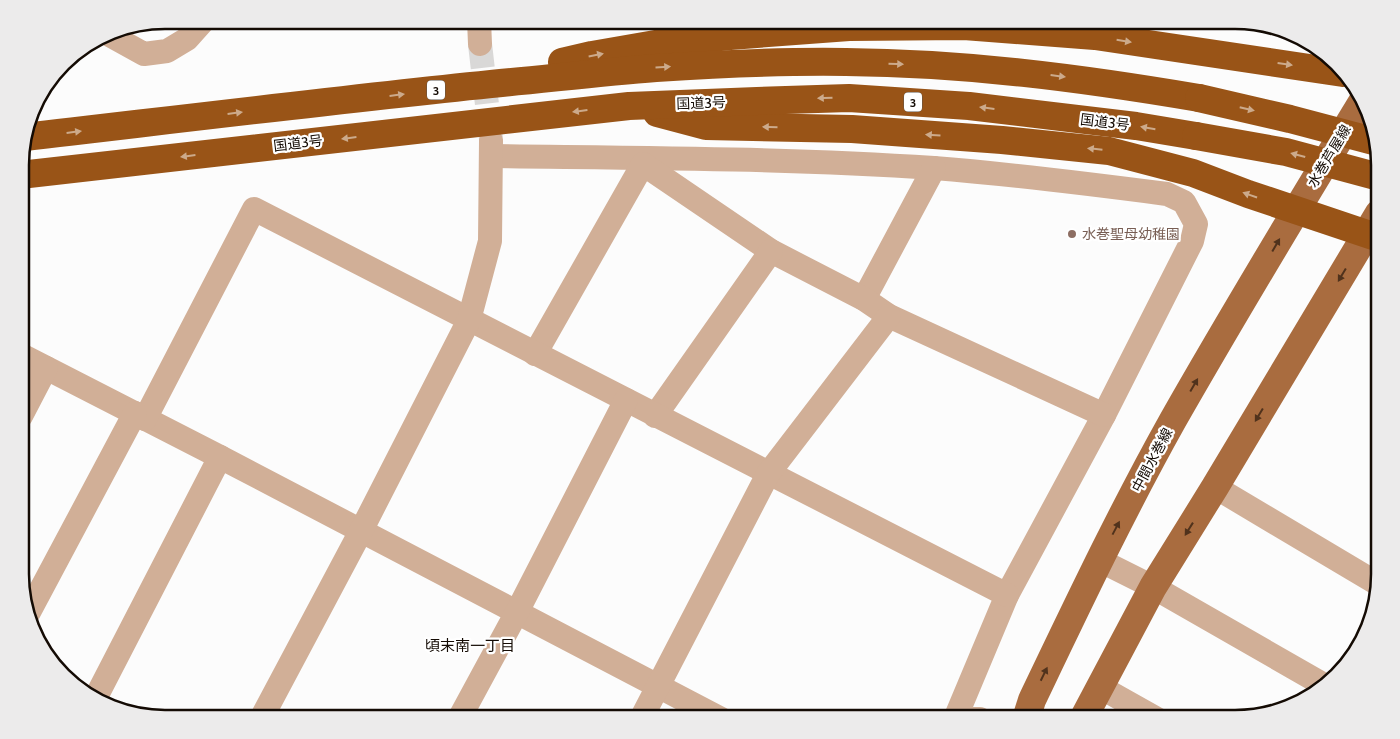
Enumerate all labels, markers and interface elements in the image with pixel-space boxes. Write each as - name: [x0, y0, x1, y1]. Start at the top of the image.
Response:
- one-way arrow: [1116, 37, 1132, 45]
- one-way arrow: [589, 50, 605, 58]
- one-way arrow: [888, 60, 904, 68]
- one-way arrow: [1277, 61, 1293, 69]
- one-way arrow: [655, 63, 671, 71]
- one-way arrow: [1050, 72, 1066, 80]
- road number: 3: [427, 80, 445, 100]
- one-way arrow: [389, 91, 405, 99]
- road number: 3: [904, 92, 922, 111]
- street label: 国道3号: [676, 93, 726, 113]
- one-way arrow: [816, 95, 832, 103]
- one-way arrow: [978, 104, 994, 112]
- one-way arrow: [1239, 105, 1254, 113]
- one-way arrow: [572, 107, 588, 115]
- one-way arrow: [227, 109, 243, 117]
- street label: 国道3号: [1079, 110, 1131, 134]
- street label: 水巻芦屋線: [1303, 121, 1355, 191]
- one-way arrow: [762, 123, 778, 131]
- one-way arrow: [1140, 124, 1156, 132]
- one-way arrow: [66, 128, 82, 136]
- one-way arrow: [924, 130, 940, 138]
- street label: 国道3号: [272, 131, 324, 155]
- one-way arrow: [341, 134, 357, 142]
- one-way arrow: [1086, 145, 1102, 153]
- one-way arrow: [1290, 151, 1305, 159]
- one-way arrow: [179, 152, 195, 160]
- one-way arrow: [1242, 191, 1257, 199]
- place label: 水巻聖母幼稚園: [1082, 225, 1180, 243]
- marker: 水巻聖母幼稚園: [1066, 228, 1078, 240]
- one-way arrow: [1271, 239, 1280, 252]
- one-way arrow: [1338, 269, 1347, 282]
- one-way arrow: [1189, 379, 1198, 392]
- one-way arrow: [1254, 408, 1263, 421]
- street label: 中間水巻線: [1128, 425, 1176, 495]
- one-way arrow: [1112, 521, 1120, 535]
- one-way arrow: [1185, 522, 1194, 535]
- district label: 頃末南一丁目: [425, 637, 515, 655]
- one-way arrow: [1041, 667, 1049, 681]

